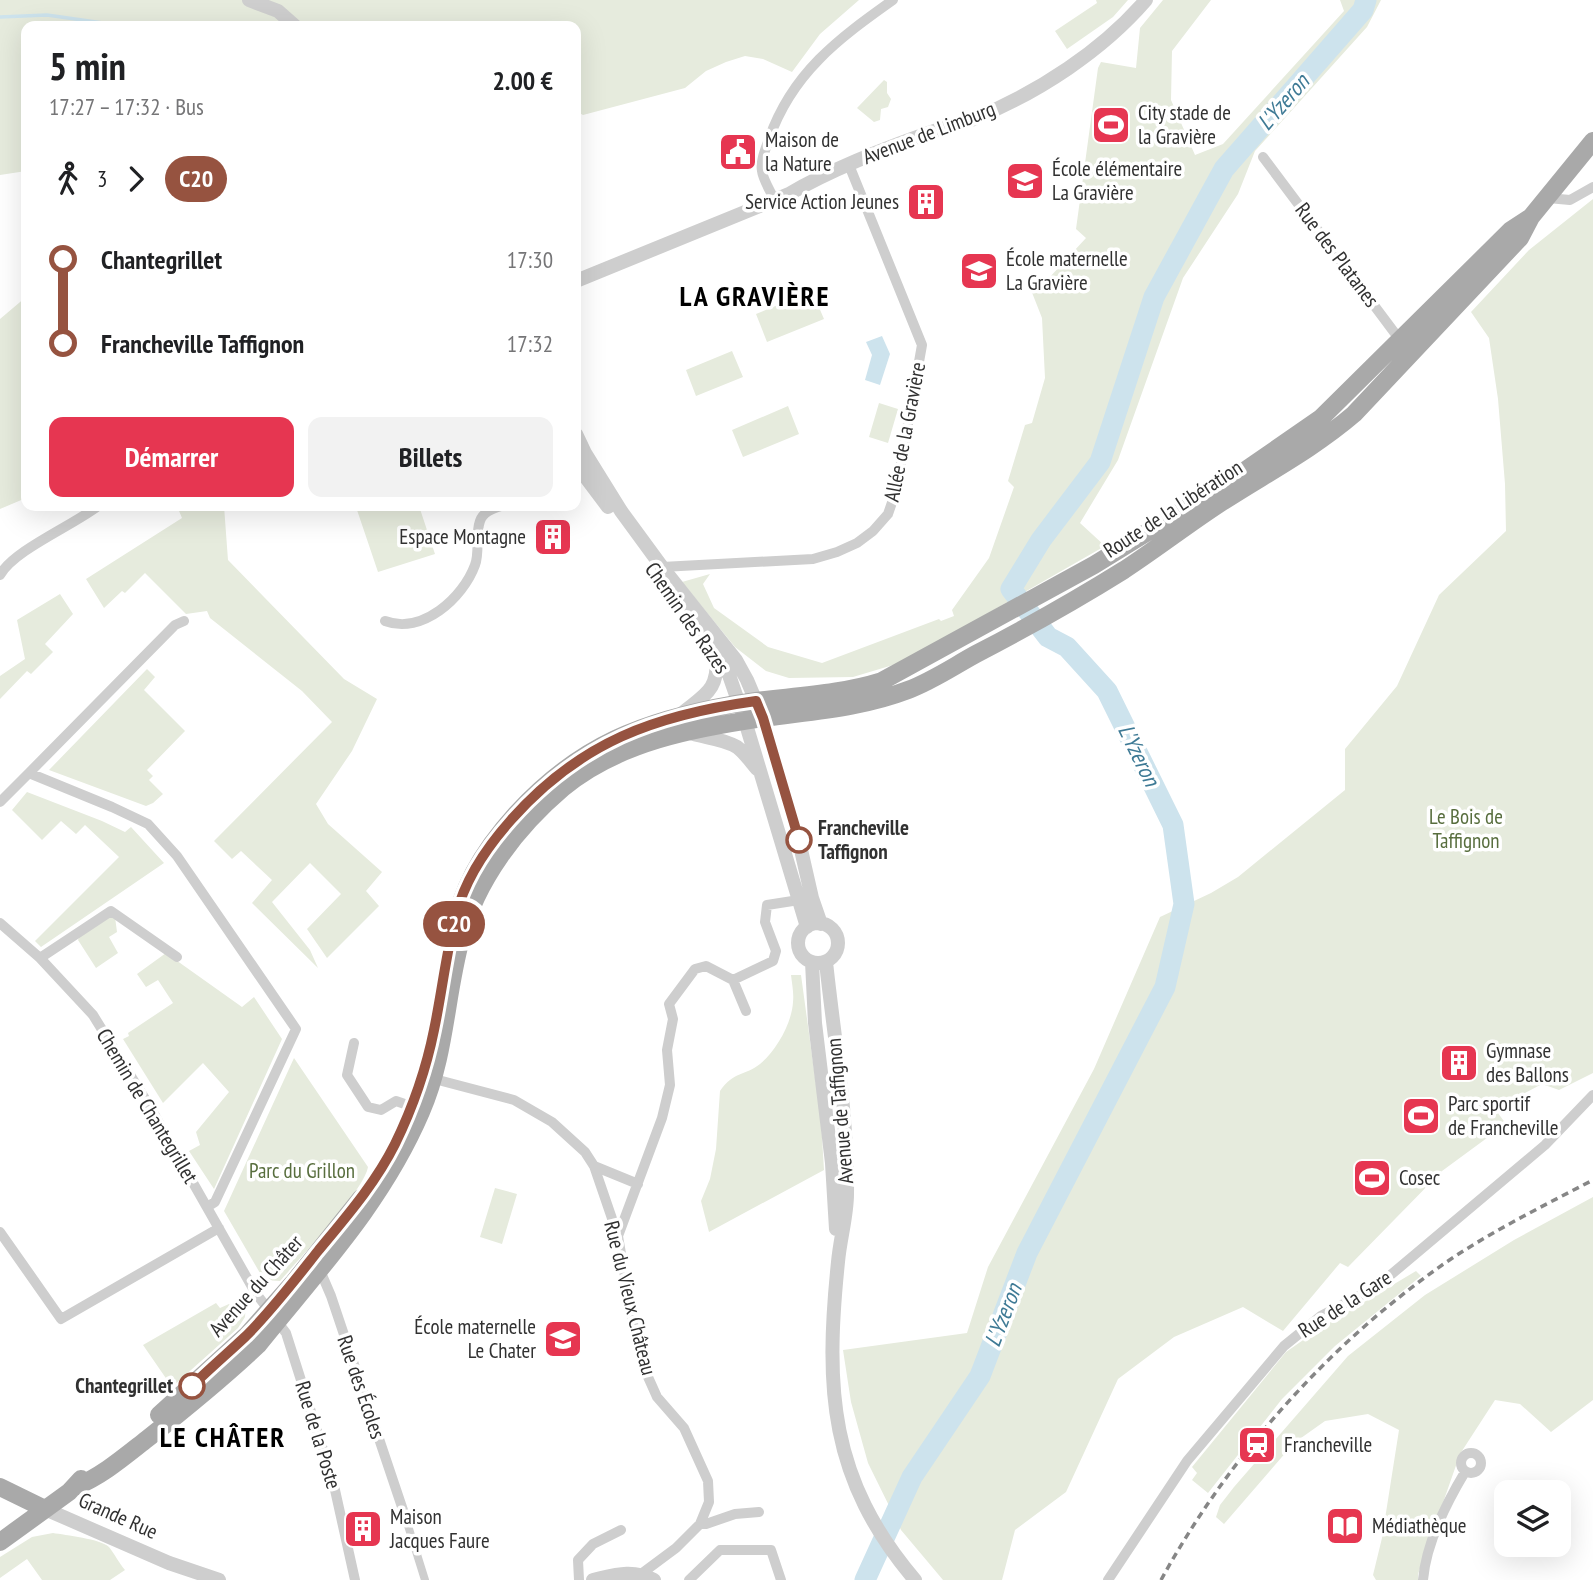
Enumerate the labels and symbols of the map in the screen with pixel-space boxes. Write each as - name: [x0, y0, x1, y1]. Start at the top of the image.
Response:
- water label: L'Yzeron: [1250, 66, 1316, 136]
- street label: Avenue de Limburg: [859, 95, 999, 170]
- place label: City stade de la Gravière: [1138, 99, 1231, 150]
- sports icon: City stade de la Gravière: [1090, 104, 1132, 146]
- place label: Maison de la Nature: [765, 126, 839, 177]
- public building icon: Maison de la Nature: [717, 131, 759, 173]
- place label: École élémentaire La Gravière: [1052, 155, 1182, 206]
- school or university icon: École élémentaire La Gravière: [1004, 160, 1046, 202]
- building icon: Service Action Jeunes: [905, 181, 947, 223]
- place label: Service Action Jeunes: [745, 188, 899, 215]
- street label: Rue des Platanes: [1289, 197, 1385, 312]
- place label: École maternelle La Gravière: [1006, 245, 1128, 296]
- school or university icon: École maternelle La Gravière: [958, 250, 1000, 292]
- district label: LA GRAVIÈRE: [679, 277, 831, 314]
- street label: Allée de la Gravière: [878, 360, 931, 504]
- street label: Route de la Libération: [1098, 454, 1247, 563]
- building icon: Espace Montagne: [532, 516, 574, 558]
- place label: Espace Montagne: [399, 523, 526, 550]
- street label: Chemin des Razes: [639, 557, 736, 679]
- water label: L'Yzeron: [1112, 719, 1168, 792]
- park label: Le Bois de Taffignon: [1429, 803, 1503, 854]
- place label: Francheville Taffignon: [818, 814, 909, 865]
- marker: Francheville Taffignon: [786, 827, 812, 853]
- line badge: C20: [414, 901, 494, 947]
- street label: Chemin de Chantegrillet: [91, 1023, 204, 1188]
- street label: Avenue de Taffignon: [820, 1037, 859, 1185]
- place label: Gymnase des Ballons: [1486, 1037, 1569, 1088]
- building icon: Gymnase des Ballons: [1438, 1042, 1480, 1084]
- place label: Parc sportif de Francheville: [1448, 1090, 1558, 1141]
- sports icon: Parc sportif de Francheville: [1400, 1095, 1442, 1137]
- park label: Parc du Grillon: [249, 1157, 355, 1184]
- sports icon: Cosec: [1351, 1157, 1393, 1199]
- place label: Cosec: [1399, 1164, 1441, 1191]
- street label: Rue du Vieux Château: [598, 1218, 663, 1378]
- street label: Avenue du Châter: [203, 1229, 308, 1342]
- street label: Rue de la Gare: [1293, 1264, 1396, 1344]
- water label: L'Yzeron: [977, 1277, 1028, 1350]
- place label: École maternelle Le Chater: [414, 1313, 536, 1364]
- school or university icon: École maternelle Le Chater: [542, 1318, 584, 1360]
- street label: Rue des Écoles: [331, 1332, 392, 1442]
- place label: Chantegrillet: [75, 1372, 173, 1399]
- marker: Chantegrillet: [179, 1373, 205, 1399]
- street label: Rue de la Poste: [289, 1378, 348, 1492]
- district label: LE CHÂTER: [160, 1418, 286, 1455]
- station icon: Francheville: [1236, 1424, 1278, 1466]
- place label: Francheville: [1284, 1431, 1372, 1458]
- street label: Grande Rue: [74, 1486, 162, 1545]
- place label: Maison Jacques Faure: [389, 1503, 490, 1554]
- library icon: Médiathèque: [1324, 1505, 1366, 1547]
- building icon: Maison Jacques Faure: [342, 1508, 384, 1550]
- place label: Médiathèque: [1372, 1512, 1466, 1539]

